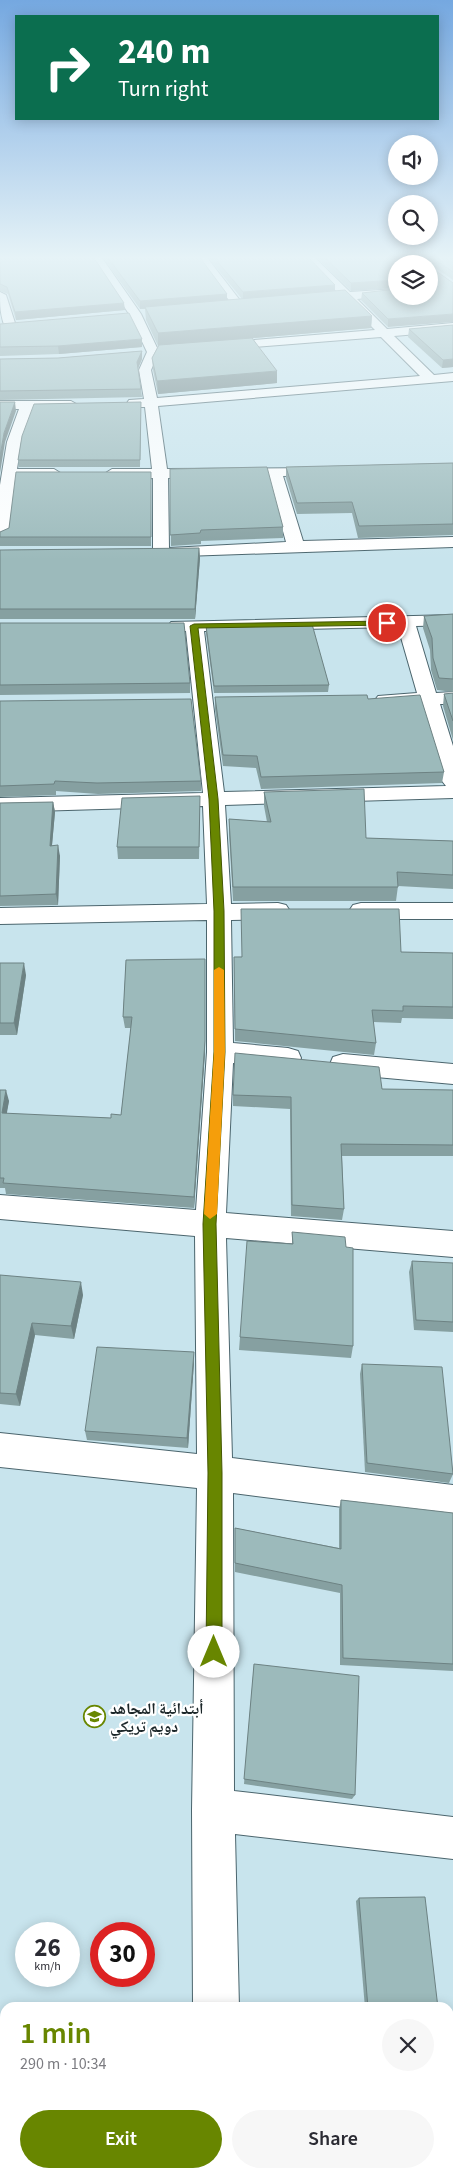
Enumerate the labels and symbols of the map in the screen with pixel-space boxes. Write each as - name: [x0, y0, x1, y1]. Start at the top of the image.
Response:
- pin: [366, 602, 408, 644]
- position arrow: [187, 1625, 239, 1677]
- place label: أبتدائية المجاهد دويم تريكي: [110, 1698, 204, 1739]
- school or university icon: أبتدائية المجاهد دويم تريكي: [82, 1705, 106, 1729]
- speed limit sign: 30: [90, 1922, 155, 1987]

